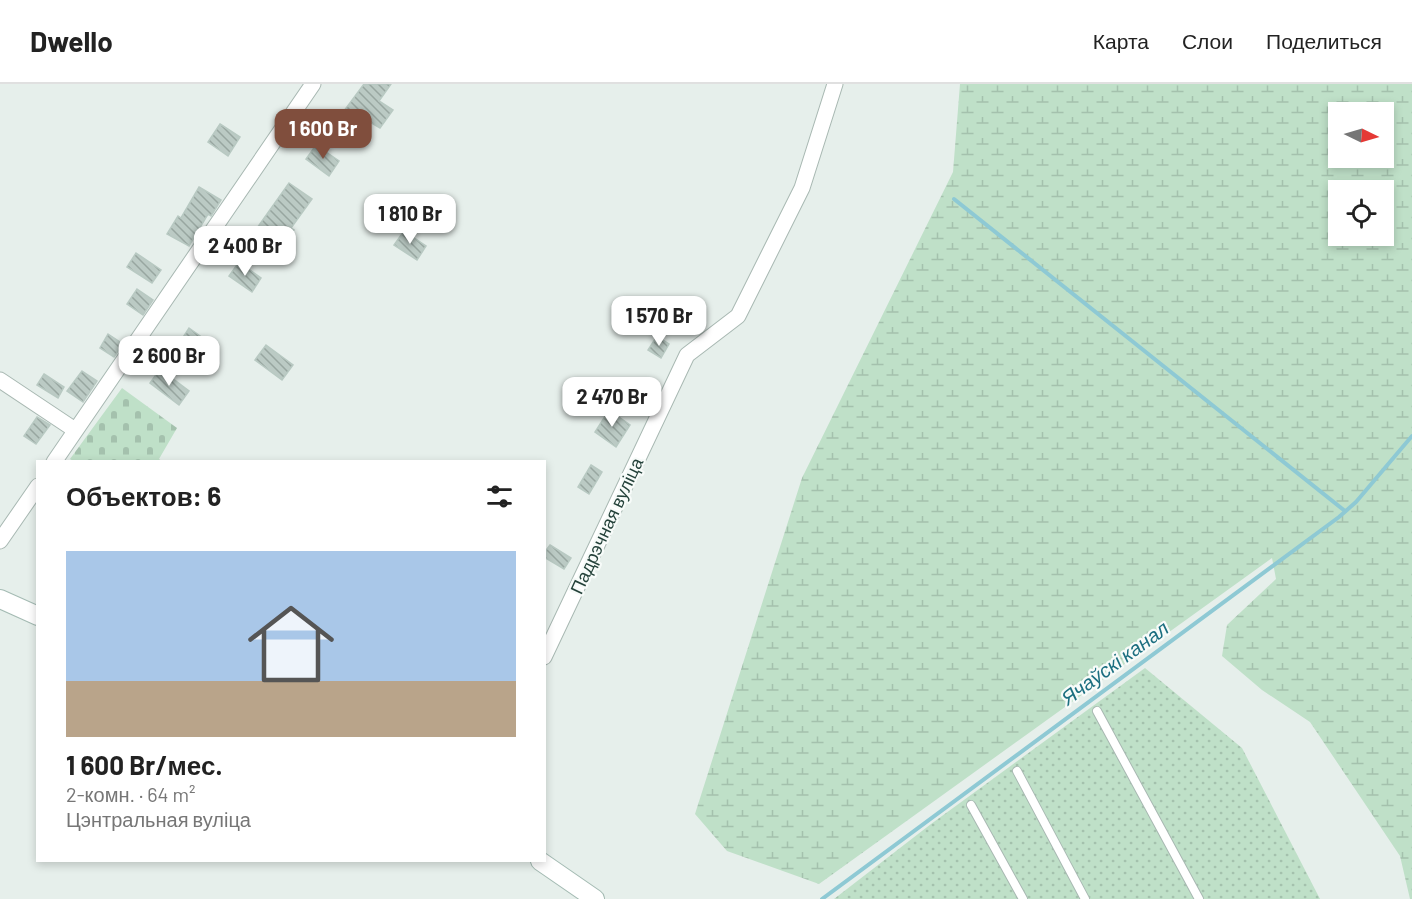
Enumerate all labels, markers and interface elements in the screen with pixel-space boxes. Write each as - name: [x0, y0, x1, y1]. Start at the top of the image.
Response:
- text: Dwello: [30, 24, 113, 58]
- text: Карта: [1093, 28, 1149, 53]
- text: Слои: [1182, 28, 1233, 53]
- text: Поделиться: [1266, 28, 1382, 53]
- north arrow: [1328, 102, 1394, 168]
- map controls: [1328, 102, 1394, 246]
- pin: 1 600 Br: [261, 109, 385, 160]
- text: 1 600 Br: [289, 116, 357, 140]
- button: locate: [1328, 180, 1394, 246]
- pin: 1 810 Br: [348, 194, 472, 245]
- text: 1 810 Br: [378, 201, 442, 225]
- pin: 2 400 Br: [183, 226, 307, 277]
- text: 2 400 Br: [208, 233, 282, 257]
- pin: 1 570 Br: [597, 296, 721, 347]
- text: 1 570 Br: [625, 303, 693, 327]
- pin: 2 600 Br: [107, 336, 231, 387]
- text: 2 600 Br: [133, 343, 205, 367]
- pin: 2 470 Br: [550, 377, 674, 428]
- text: 2 470 Br: [576, 384, 648, 408]
- street label: Падрэчная вуліца: [565, 453, 648, 597]
- text: Объектов: 6: [66, 480, 221, 511]
- icon: filters: [483, 480, 516, 513]
- icon: home: [237, 590, 345, 698]
- water label: Ячаўскі канал: [1055, 615, 1173, 710]
- text: 1 600 Br/мес.: [66, 749, 222, 780]
- text: 2-комн. · 64 m²: [66, 782, 196, 806]
- text: Цэнтральная вуліца: [66, 807, 251, 831]

